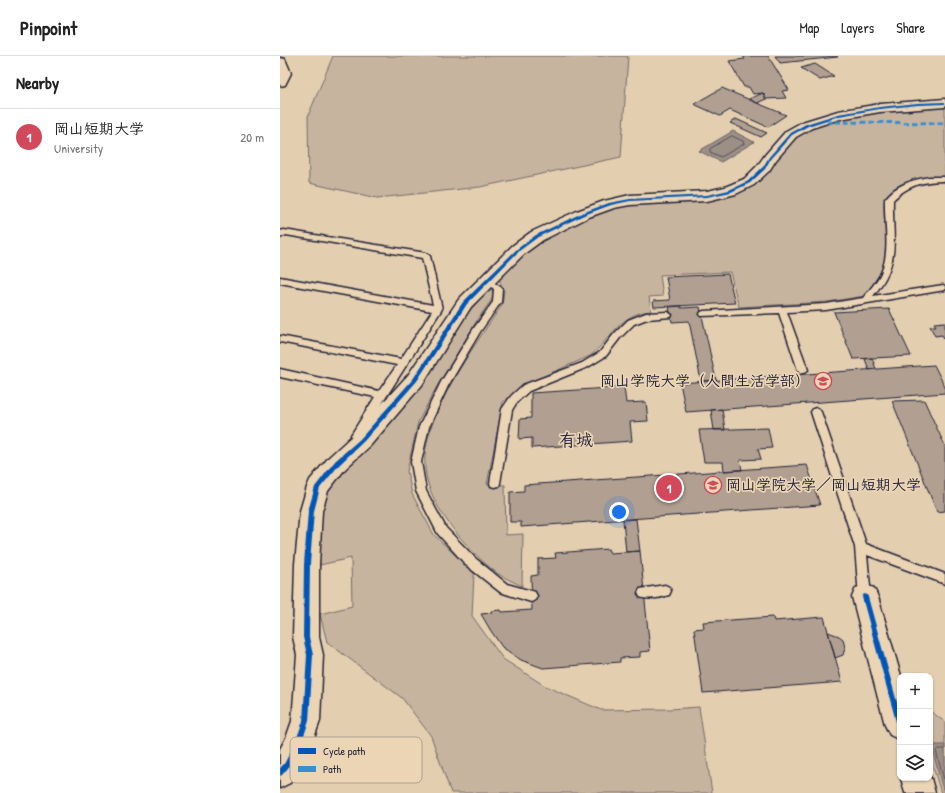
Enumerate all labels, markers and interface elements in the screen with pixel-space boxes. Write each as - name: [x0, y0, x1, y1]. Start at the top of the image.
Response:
- text: Pinpoint: [20, 15, 77, 41]
- text: Map: [799, 18, 819, 37]
- text: Layers: [841, 18, 874, 37]
- text: Share: [896, 18, 925, 37]
- text: Nearby: [16, 71, 59, 94]
- text: 岡山短期大学: [54, 118, 144, 139]
- text: 1: [27, 128, 31, 146]
- text: 20 m: [240, 128, 264, 146]
- text: University: [54, 139, 103, 157]
- place label: 岡山学院大学（人間生活学部）: [600, 370, 810, 391]
- school or university icon: 岡山学院大学（人間生活学部）: [813, 371, 833, 391]
- district label: 有城: [559, 428, 593, 451]
- pin: 1: [656, 473, 682, 503]
- place label: 岡山学院大学／岡山短期大学: [726, 474, 921, 495]
- school or university icon: 岡山学院大学／岡山短期大学: [703, 475, 723, 495]
- your location: [609, 502, 629, 522]
- map controls: [897, 673, 933, 781]
- button: +: [897, 673, 933, 709]
- button: −: [897, 709, 933, 745]
- legend: [290, 737, 422, 783]
- text: Cycle path: [323, 744, 366, 758]
- button: layers: [897, 745, 933, 781]
- text: Path: [323, 762, 341, 776]

